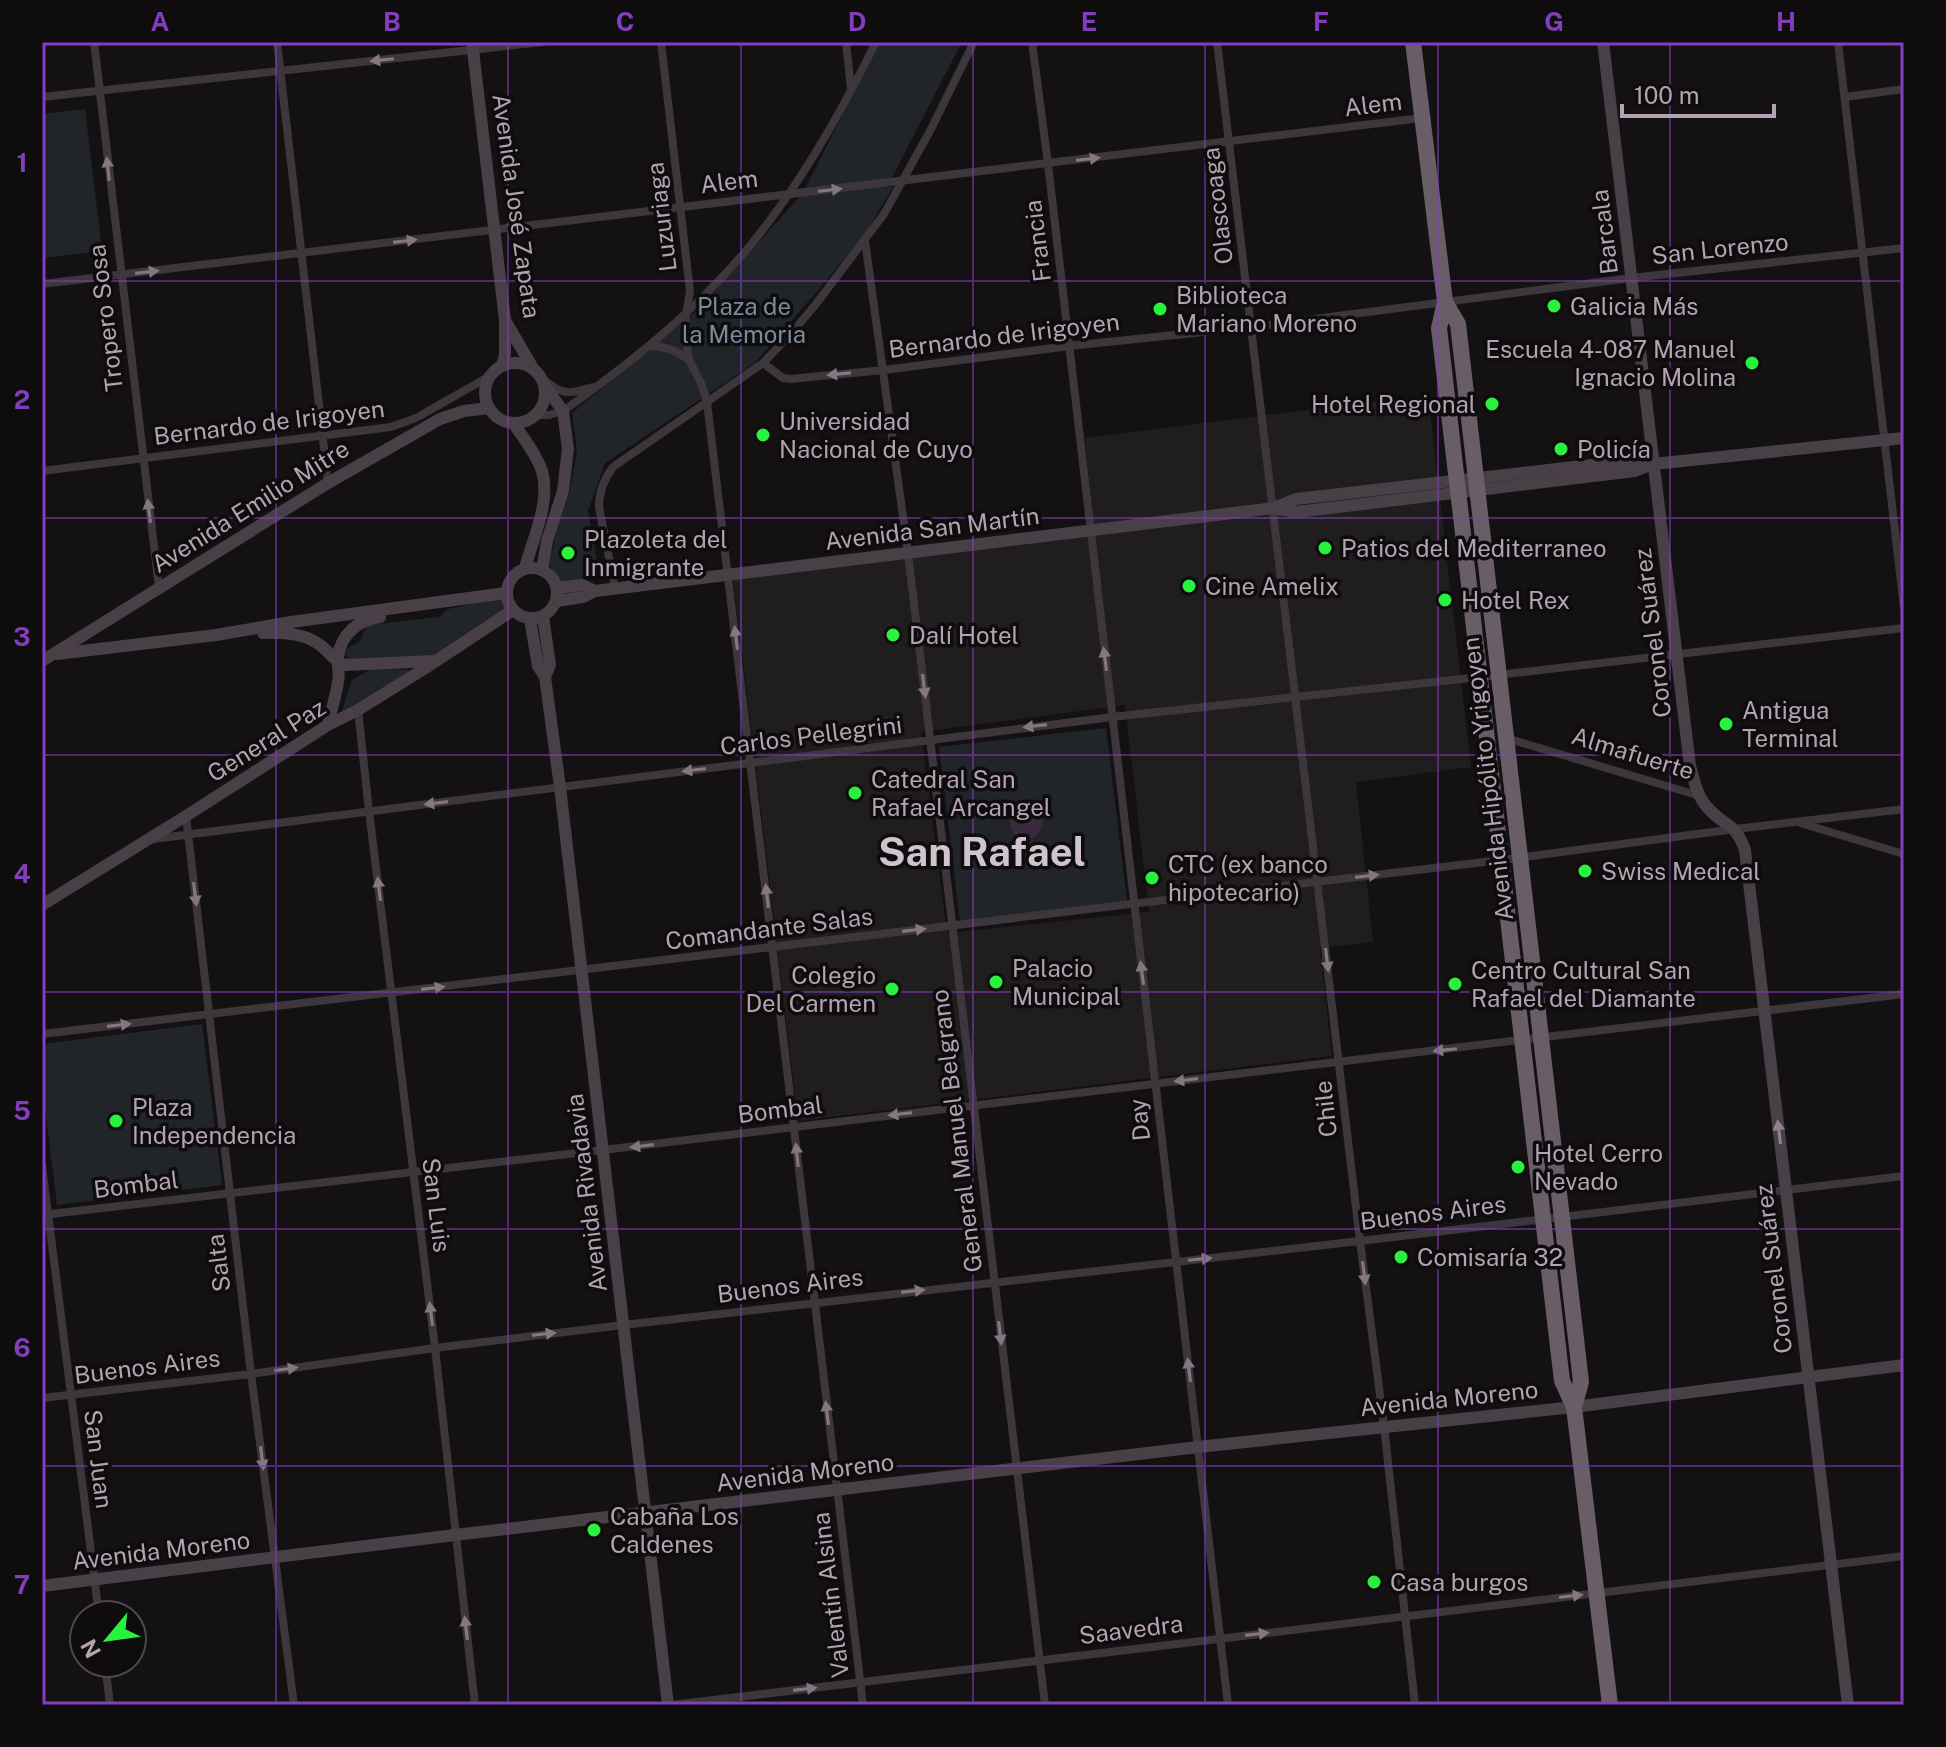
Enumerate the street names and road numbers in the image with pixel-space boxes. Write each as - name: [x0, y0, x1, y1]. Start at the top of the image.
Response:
- street label: Alem: [1342, 87, 1404, 121]
- street label: Avenida José Zapata: [487, 92, 547, 320]
- street label: Olascoaga: [1196, 146, 1238, 266]
- street label: Luzuriaga: [640, 161, 682, 273]
- street label: Alem: [698, 164, 760, 198]
- street label: Barcala: [1585, 188, 1623, 276]
- street label: Francia: [1018, 198, 1056, 284]
- street label: San Lorenzo: [1650, 227, 1790, 269]
- street label: Tropero Sosa: [82, 243, 128, 393]
- street label: Bernardo de Irigoyen: [887, 307, 1121, 363]
- street label: Bernardo de Irigoyen: [152, 394, 386, 450]
- street label: Avenida Emilio Mitre: [146, 434, 354, 578]
- street label: Avenida San Martín: [823, 501, 1041, 555]
- street label: Coronel Suárez: [1628, 547, 1676, 719]
- street label: Avenida Hipólito Yrigoyen: [1456, 636, 1518, 922]
- street label: General Paz: [202, 693, 330, 787]
- street label: Carlos Pellegrini: [718, 710, 904, 760]
- street label: Almafuerte: [1568, 721, 1698, 785]
- street label: Comandante Salas: [664, 901, 874, 955]
- street label: General Manuel Belgrano: [925, 988, 987, 1274]
- street label: Chile: [1308, 1079, 1342, 1139]
- street label: Bombal: [736, 1090, 824, 1128]
- street label: Avenida Rivadavia: [560, 1092, 612, 1294]
- street label: Day: [1123, 1097, 1155, 1143]
- street label: San Luis: [417, 1156, 457, 1254]
- street label: Bombal: [92, 1165, 180, 1203]
- street label: Coronel Suárez: [1749, 1183, 1797, 1355]
- street label: Buenos Aires: [1358, 1189, 1508, 1235]
- street label: Salta: [201, 1232, 235, 1294]
- street label: Buenos Aires: [715, 1262, 865, 1308]
- street label: Buenos Aires: [72, 1343, 222, 1389]
- street label: Avenida Moreno: [1358, 1375, 1540, 1421]
- street label: San Juan: [79, 1408, 119, 1510]
- street label: Avenida Moreno: [714, 1447, 896, 1497]
- street label: Valentín Alsina: [806, 1511, 854, 1679]
- street label: Avenida Moreno: [70, 1525, 252, 1575]
- street label: Saavedra: [1078, 1609, 1184, 1649]

